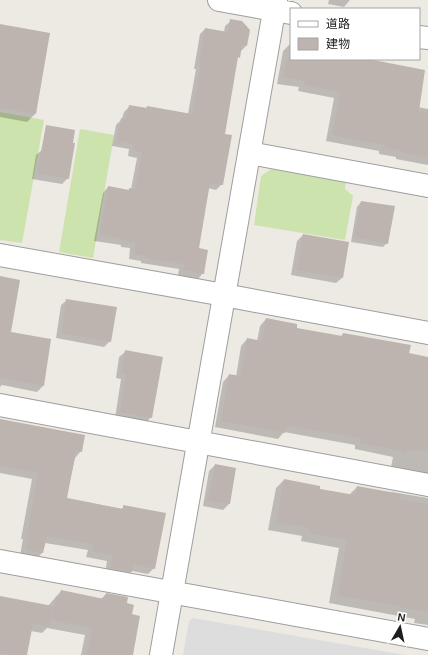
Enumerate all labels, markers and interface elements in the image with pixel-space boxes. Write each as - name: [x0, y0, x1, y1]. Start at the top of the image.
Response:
- legend: [290, 8, 420, 60]
- text: 道路: [326, 17, 350, 31]
- text: 建物: [326, 37, 350, 51]
- north arrow: [380, 607, 420, 647]
- text: N: [397, 611, 406, 624]

